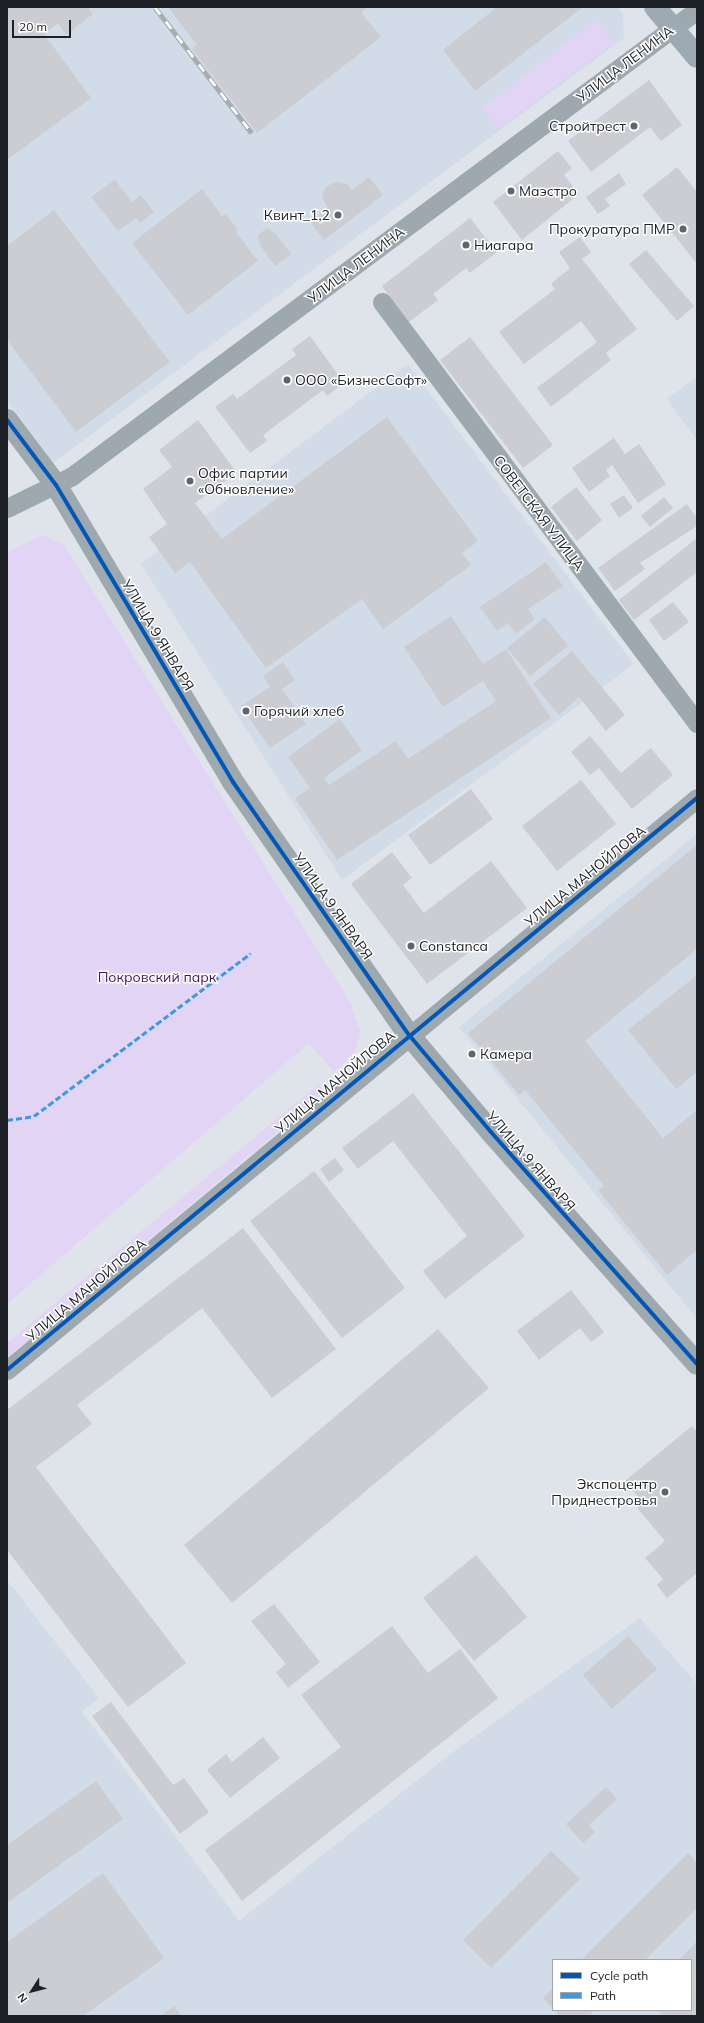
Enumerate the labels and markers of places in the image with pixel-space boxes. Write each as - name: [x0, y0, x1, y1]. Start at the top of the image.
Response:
- place label: Стройтрест: [549, 118, 626, 134]
- marker: Стройтрест: [629, 121, 639, 131]
- place label: Маэстро: [519, 183, 577, 199]
- marker: Маэстро: [506, 186, 516, 196]
- place label: Квинт_1,2: [264, 207, 330, 223]
- marker: Квинт_1,2: [333, 210, 343, 220]
- place label: Прокуратура ПМР: [549, 221, 675, 237]
- marker: Прокуратура ПМР: [678, 224, 688, 234]
- place label: Ниагара: [474, 237, 533, 253]
- marker: Ниагара: [461, 240, 471, 250]
- place label: ООО «БизнесСофт»: [295, 372, 427, 388]
- marker: ООО «БизнесСофт»: [282, 375, 292, 385]
- place label: Офис партии «Обновление»: [198, 465, 294, 498]
- marker: Офис партии «Обновление»: [185, 476, 195, 486]
- place label: Горячий хлеб: [254, 703, 344, 719]
- marker: Горячий хлеб: [241, 706, 251, 716]
- place label: Constanca: [419, 938, 488, 954]
- marker: Constanca: [406, 941, 416, 951]
- place label: Камера: [480, 1046, 532, 1062]
- marker: Камера: [467, 1049, 477, 1059]
- place label: Экспоцентр Приднестровья: [551, 1476, 657, 1508]
- marker: Экспоцентр Приднестровья: [660, 1487, 670, 1497]

